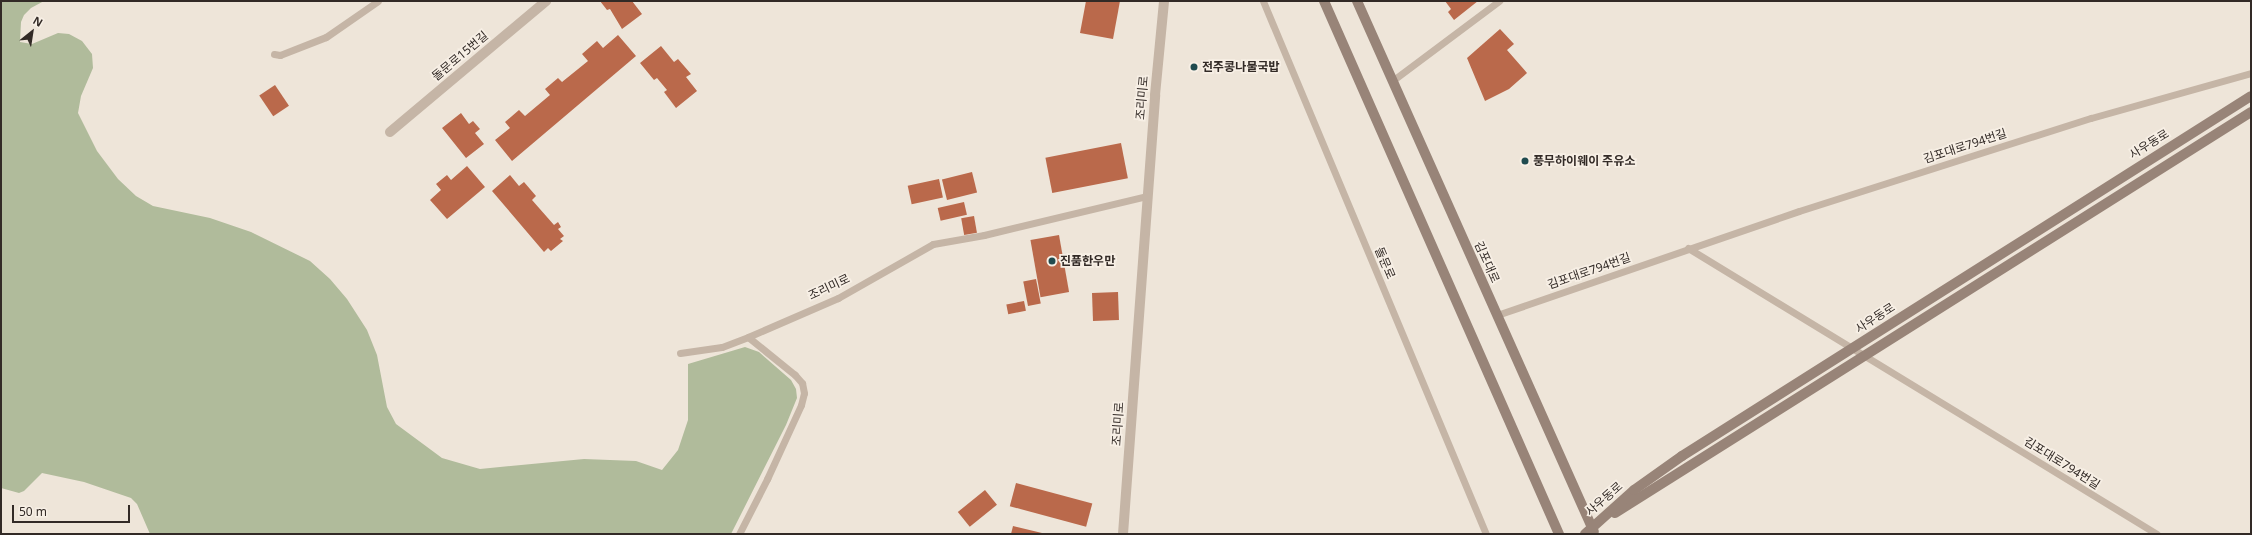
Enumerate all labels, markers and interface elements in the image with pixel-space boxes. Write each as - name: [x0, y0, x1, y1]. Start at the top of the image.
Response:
- north arrow: [12, 12, 52, 52]
- text: N: [31, 12, 46, 30]
- street label: 돌문로15번길: [429, 28, 491, 84]
- place label: 전주콩나물국밥: [1202, 60, 1279, 74]
- marker: 전주콩나물국밥: [1189, 62, 1199, 72]
- street label: 조리미로: [1133, 75, 1151, 121]
- street label: 김포대로794번길: [1921, 126, 2009, 166]
- street label: 사우동로: [2126, 126, 2172, 162]
- place label: 풍무하이웨이 주유소: [1533, 154, 1635, 168]
- marker: 풍무하이웨이 주유소: [1520, 156, 1530, 166]
- street label: 김포대로: [1471, 239, 1503, 285]
- street label: 돌문로: [1372, 245, 1398, 281]
- street label: 김포대로794번길: [1546, 250, 1632, 292]
- place label: 진품한우만: [1060, 254, 1115, 268]
- marker: 진품한우만: [1047, 256, 1057, 266]
- street label: 조리미로: [806, 271, 852, 303]
- street label: 사우동로: [1853, 300, 1897, 336]
- street label: 조리미로: [1109, 401, 1127, 447]
- street label: 김포대로794번길: [2021, 434, 2103, 492]
- street label: 사우동로: [1583, 479, 1625, 519]
- scale bar: [14, 497, 132, 523]
- text: 50 m: [19, 503, 47, 520]

